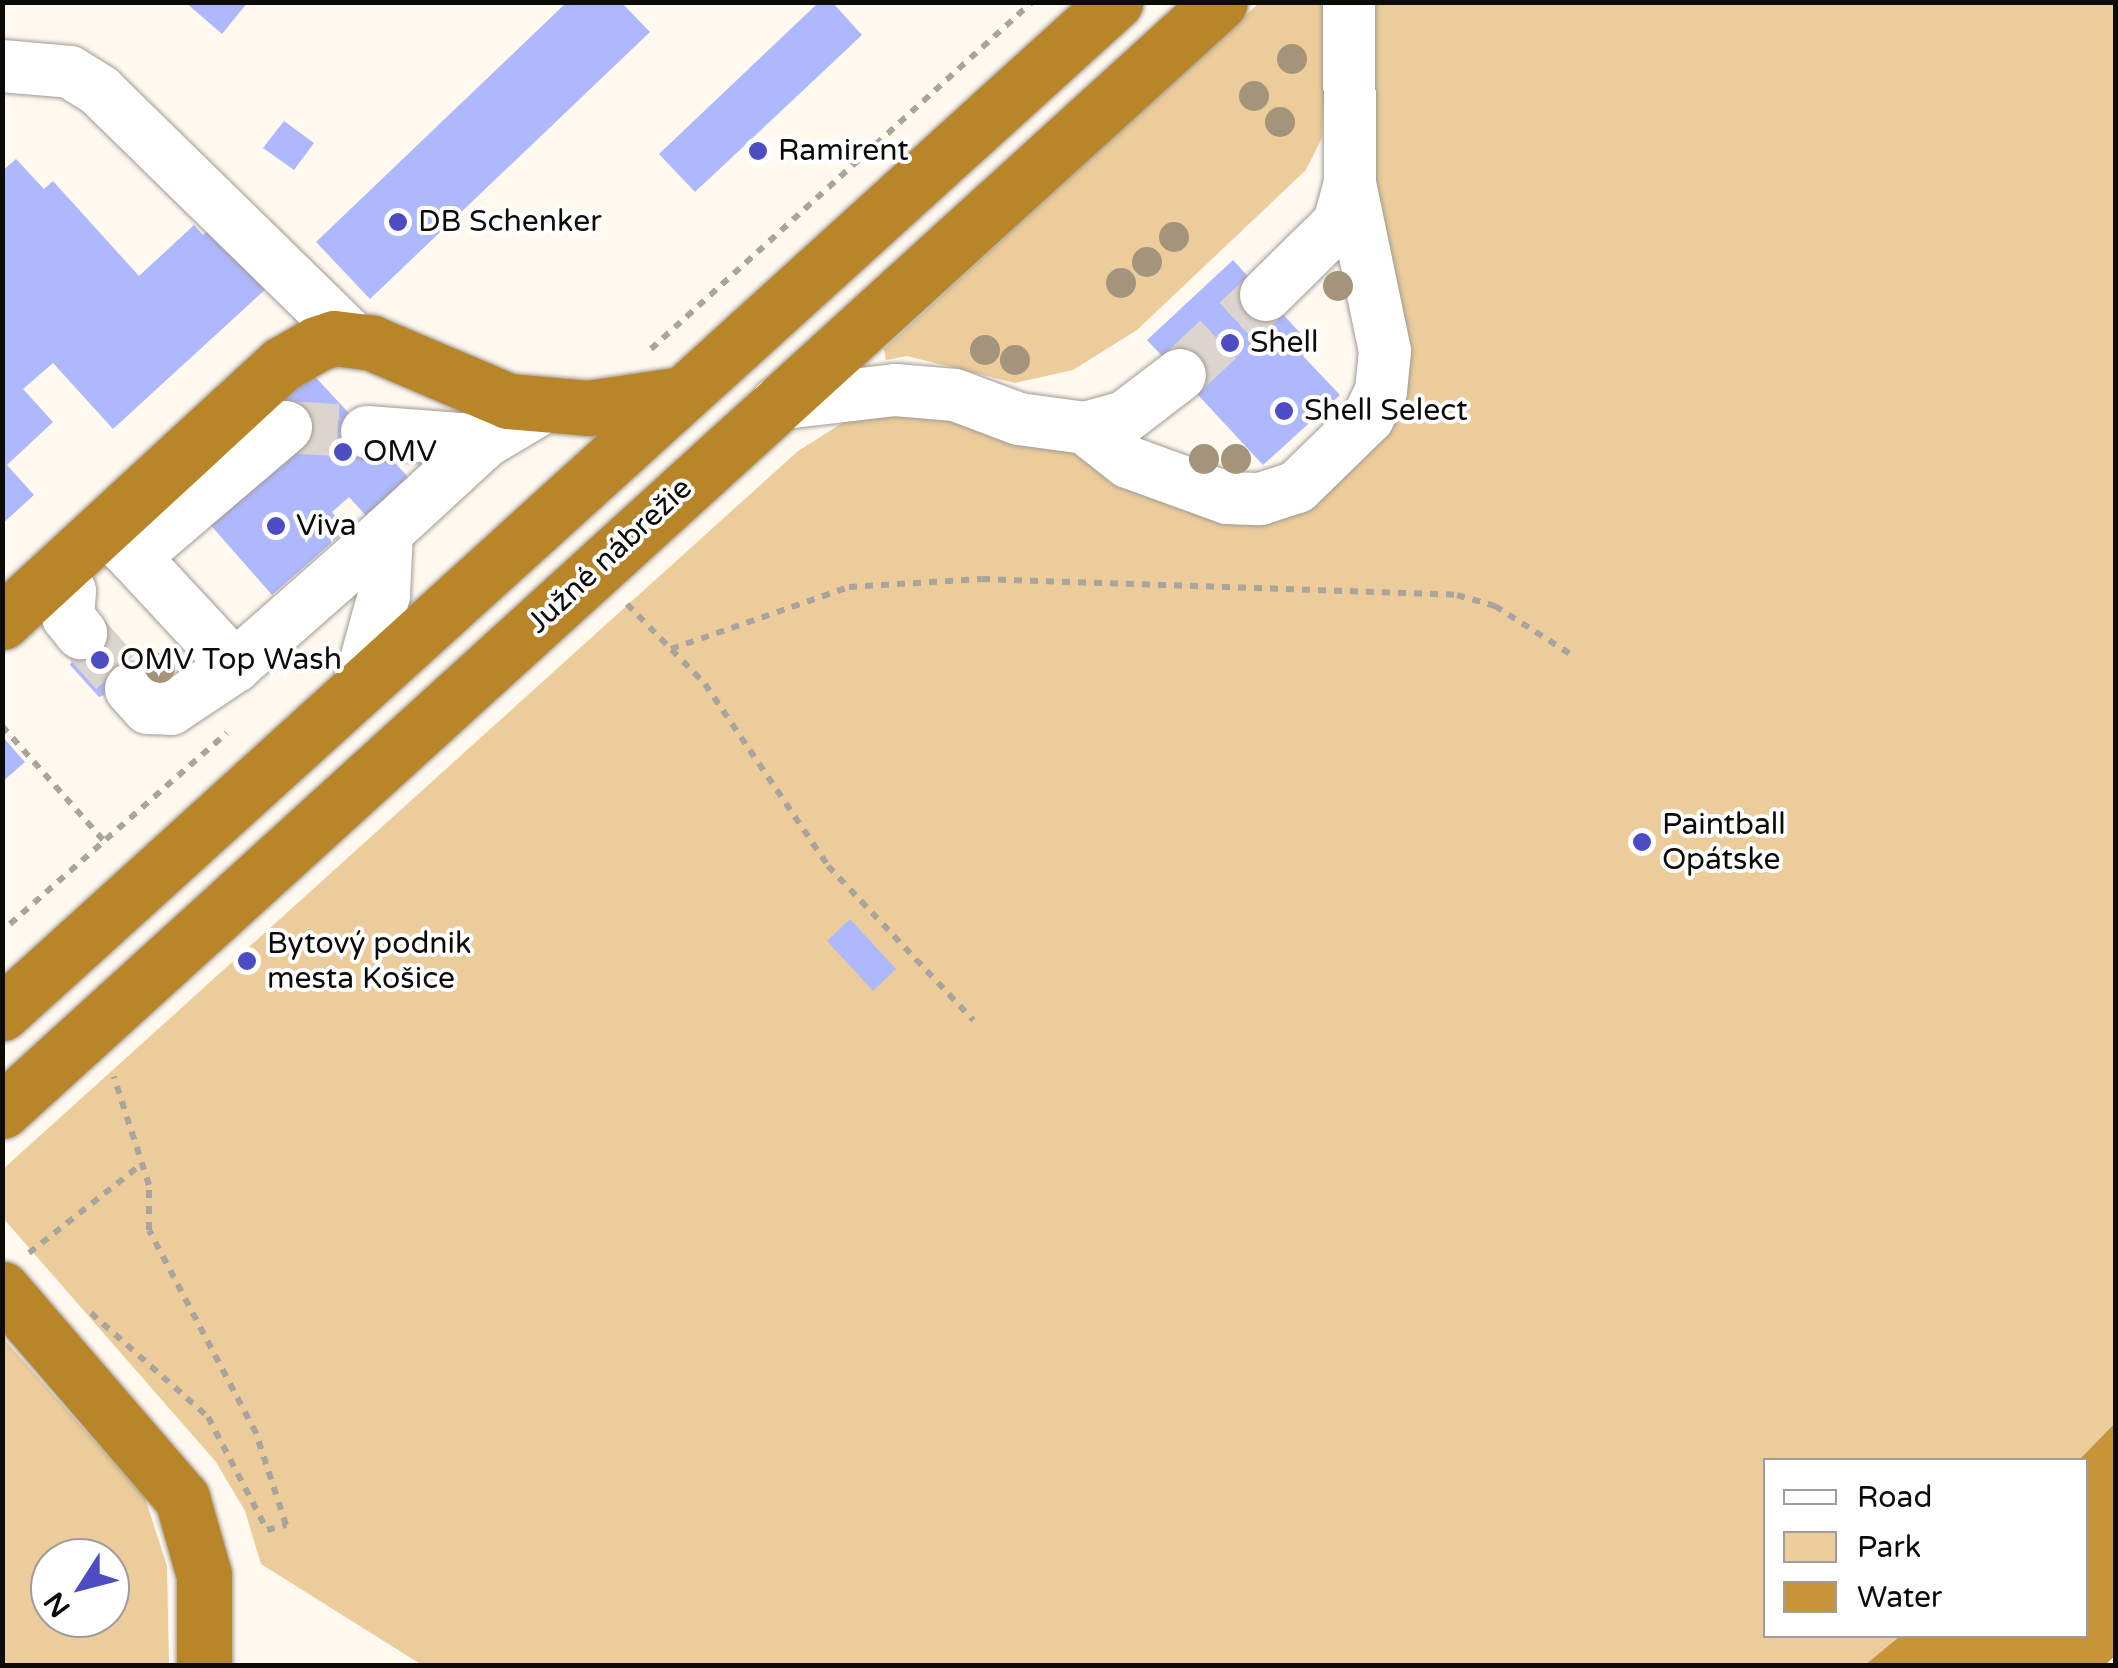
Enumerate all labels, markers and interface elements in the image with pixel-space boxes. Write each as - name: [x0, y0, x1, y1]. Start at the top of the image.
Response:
- place label: Ramirent: [778, 133, 909, 169]
- marker: Ramirent: [747, 140, 769, 162]
- place label: DB Schenker: [418, 204, 602, 240]
- marker: DB Schenker: [387, 211, 409, 233]
- place label: Shell: [1250, 325, 1318, 361]
- marker: Shell: [1219, 332, 1241, 354]
- place label: Shell Select: [1304, 393, 1468, 429]
- marker: Shell Select: [1273, 400, 1295, 422]
- place label: OMV: [363, 434, 437, 470]
- marker: OMV: [332, 441, 354, 463]
- street label: Južné nábrežie: [520, 471, 700, 641]
- place label: Viva: [296, 508, 357, 544]
- marker: Viva: [265, 515, 287, 537]
- place label: OMV Top Wash: [120, 642, 342, 678]
- marker: OMV Top Wash: [89, 649, 111, 671]
- place label: Paintball Opátske: [1662, 807, 1786, 878]
- marker: Paintball Opátske: [1631, 831, 1653, 853]
- place label: Bytový podnik mesta Košice: [267, 926, 471, 996]
- marker: Bytový podnik mesta Košice: [236, 950, 258, 972]
- legend: [1763, 1458, 2088, 1638]
- text: Road: [1857, 1479, 1932, 1516]
- text: Park: [1857, 1529, 1921, 1566]
- north arrow: [30, 1538, 130, 1638]
- text: Water: [1857, 1579, 1942, 1616]
- text: N: [37, 1585, 78, 1624]

